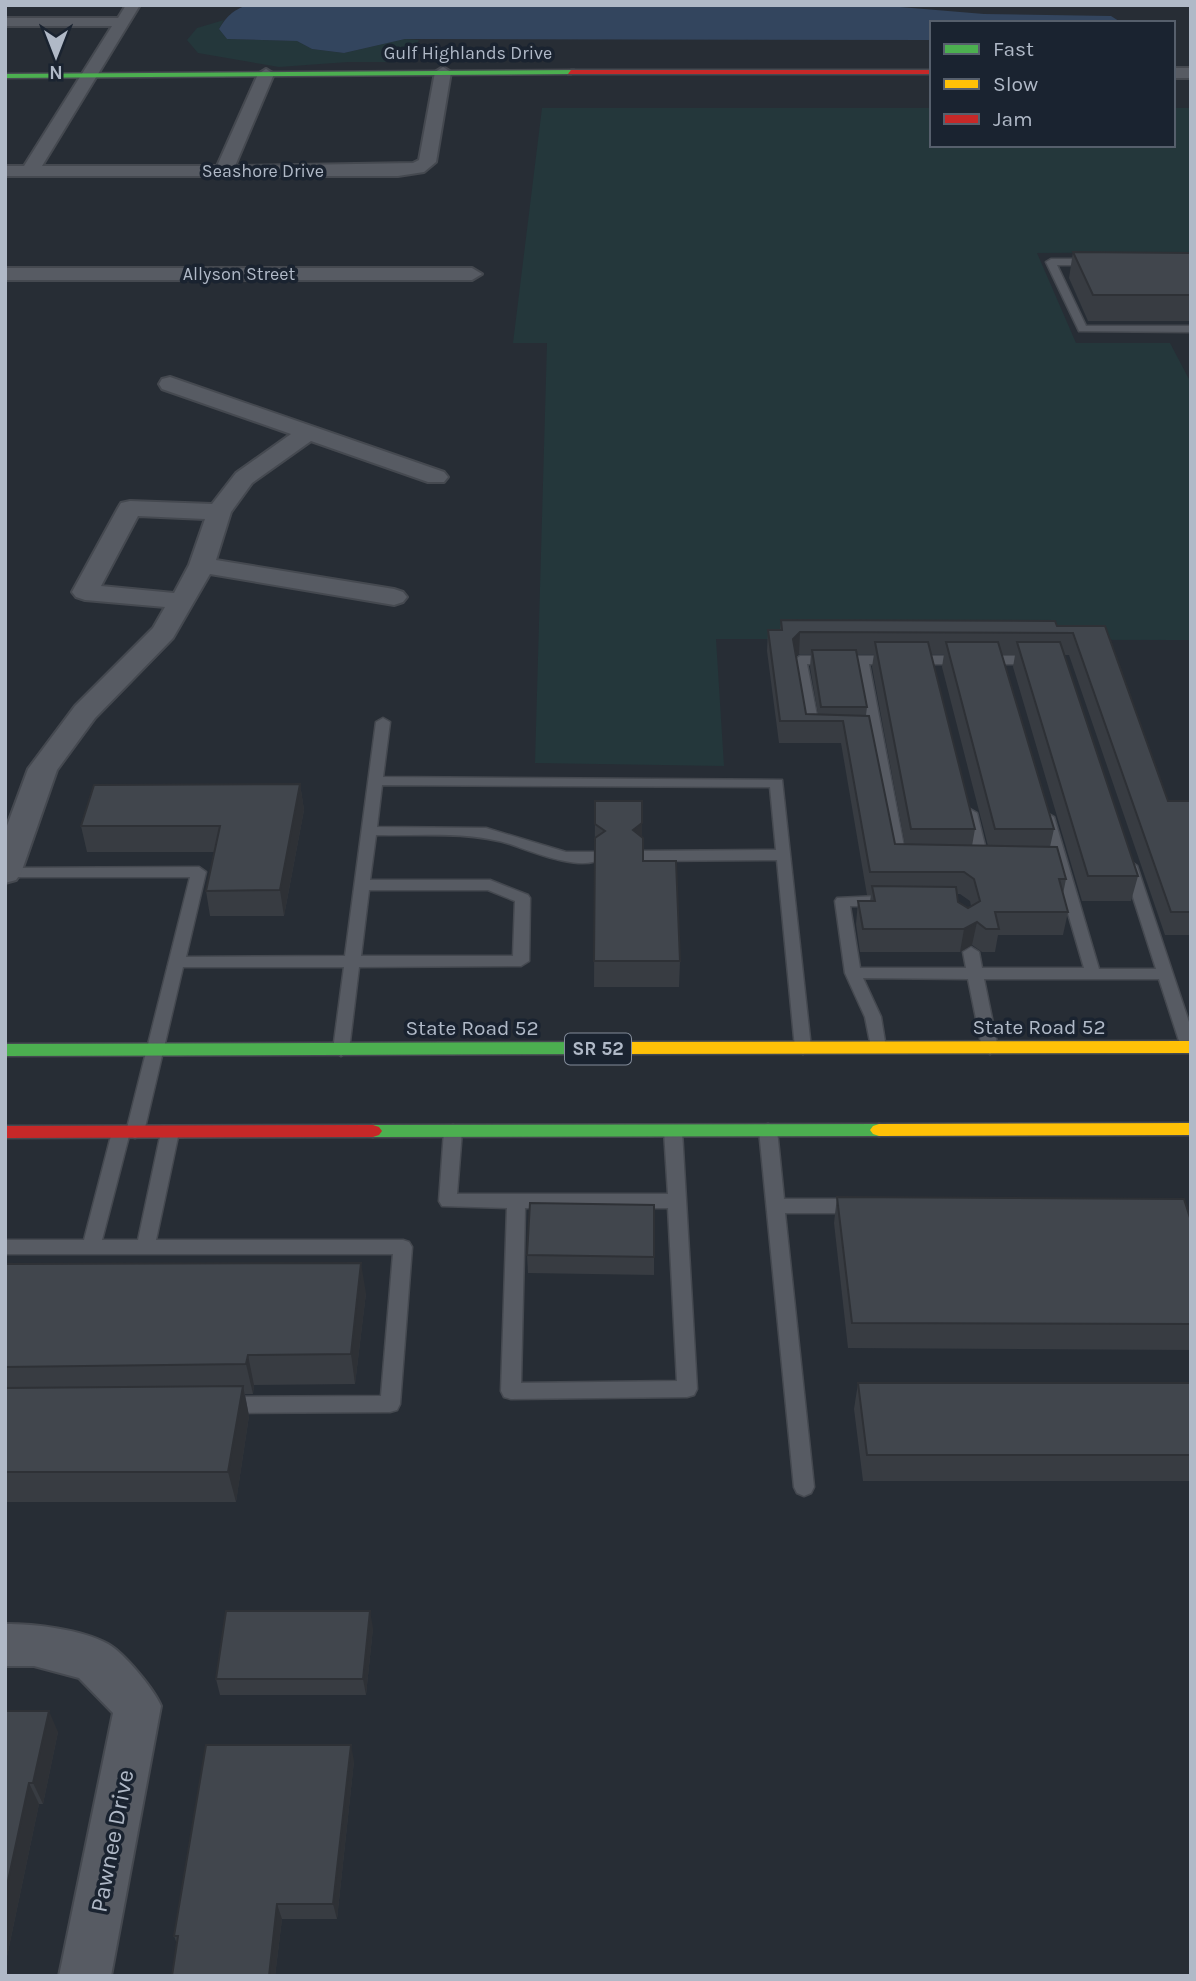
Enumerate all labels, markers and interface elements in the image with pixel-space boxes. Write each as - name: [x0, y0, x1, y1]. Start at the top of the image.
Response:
- north arrow: [21, 21, 91, 91]
- legend: [930, 21, 1175, 147]
- text: Fast: [993, 37, 1034, 61]
- street label: Gulf Highlands Drive: [384, 42, 552, 64]
- text: N: [49, 61, 63, 83]
- text: Slow: [993, 72, 1038, 96]
- text: Jam: [993, 107, 1033, 131]
- street label: Seashore Drive: [202, 160, 324, 182]
- street label: Allyson Street: [183, 263, 296, 285]
- street label: State Road 52: [972, 1015, 1106, 1039]
- street label: State Road 52: [405, 1016, 539, 1040]
- road number: SR 52: [565, 1034, 631, 1064]
- street label: Pawnee Drive: [84, 1767, 140, 1915]

